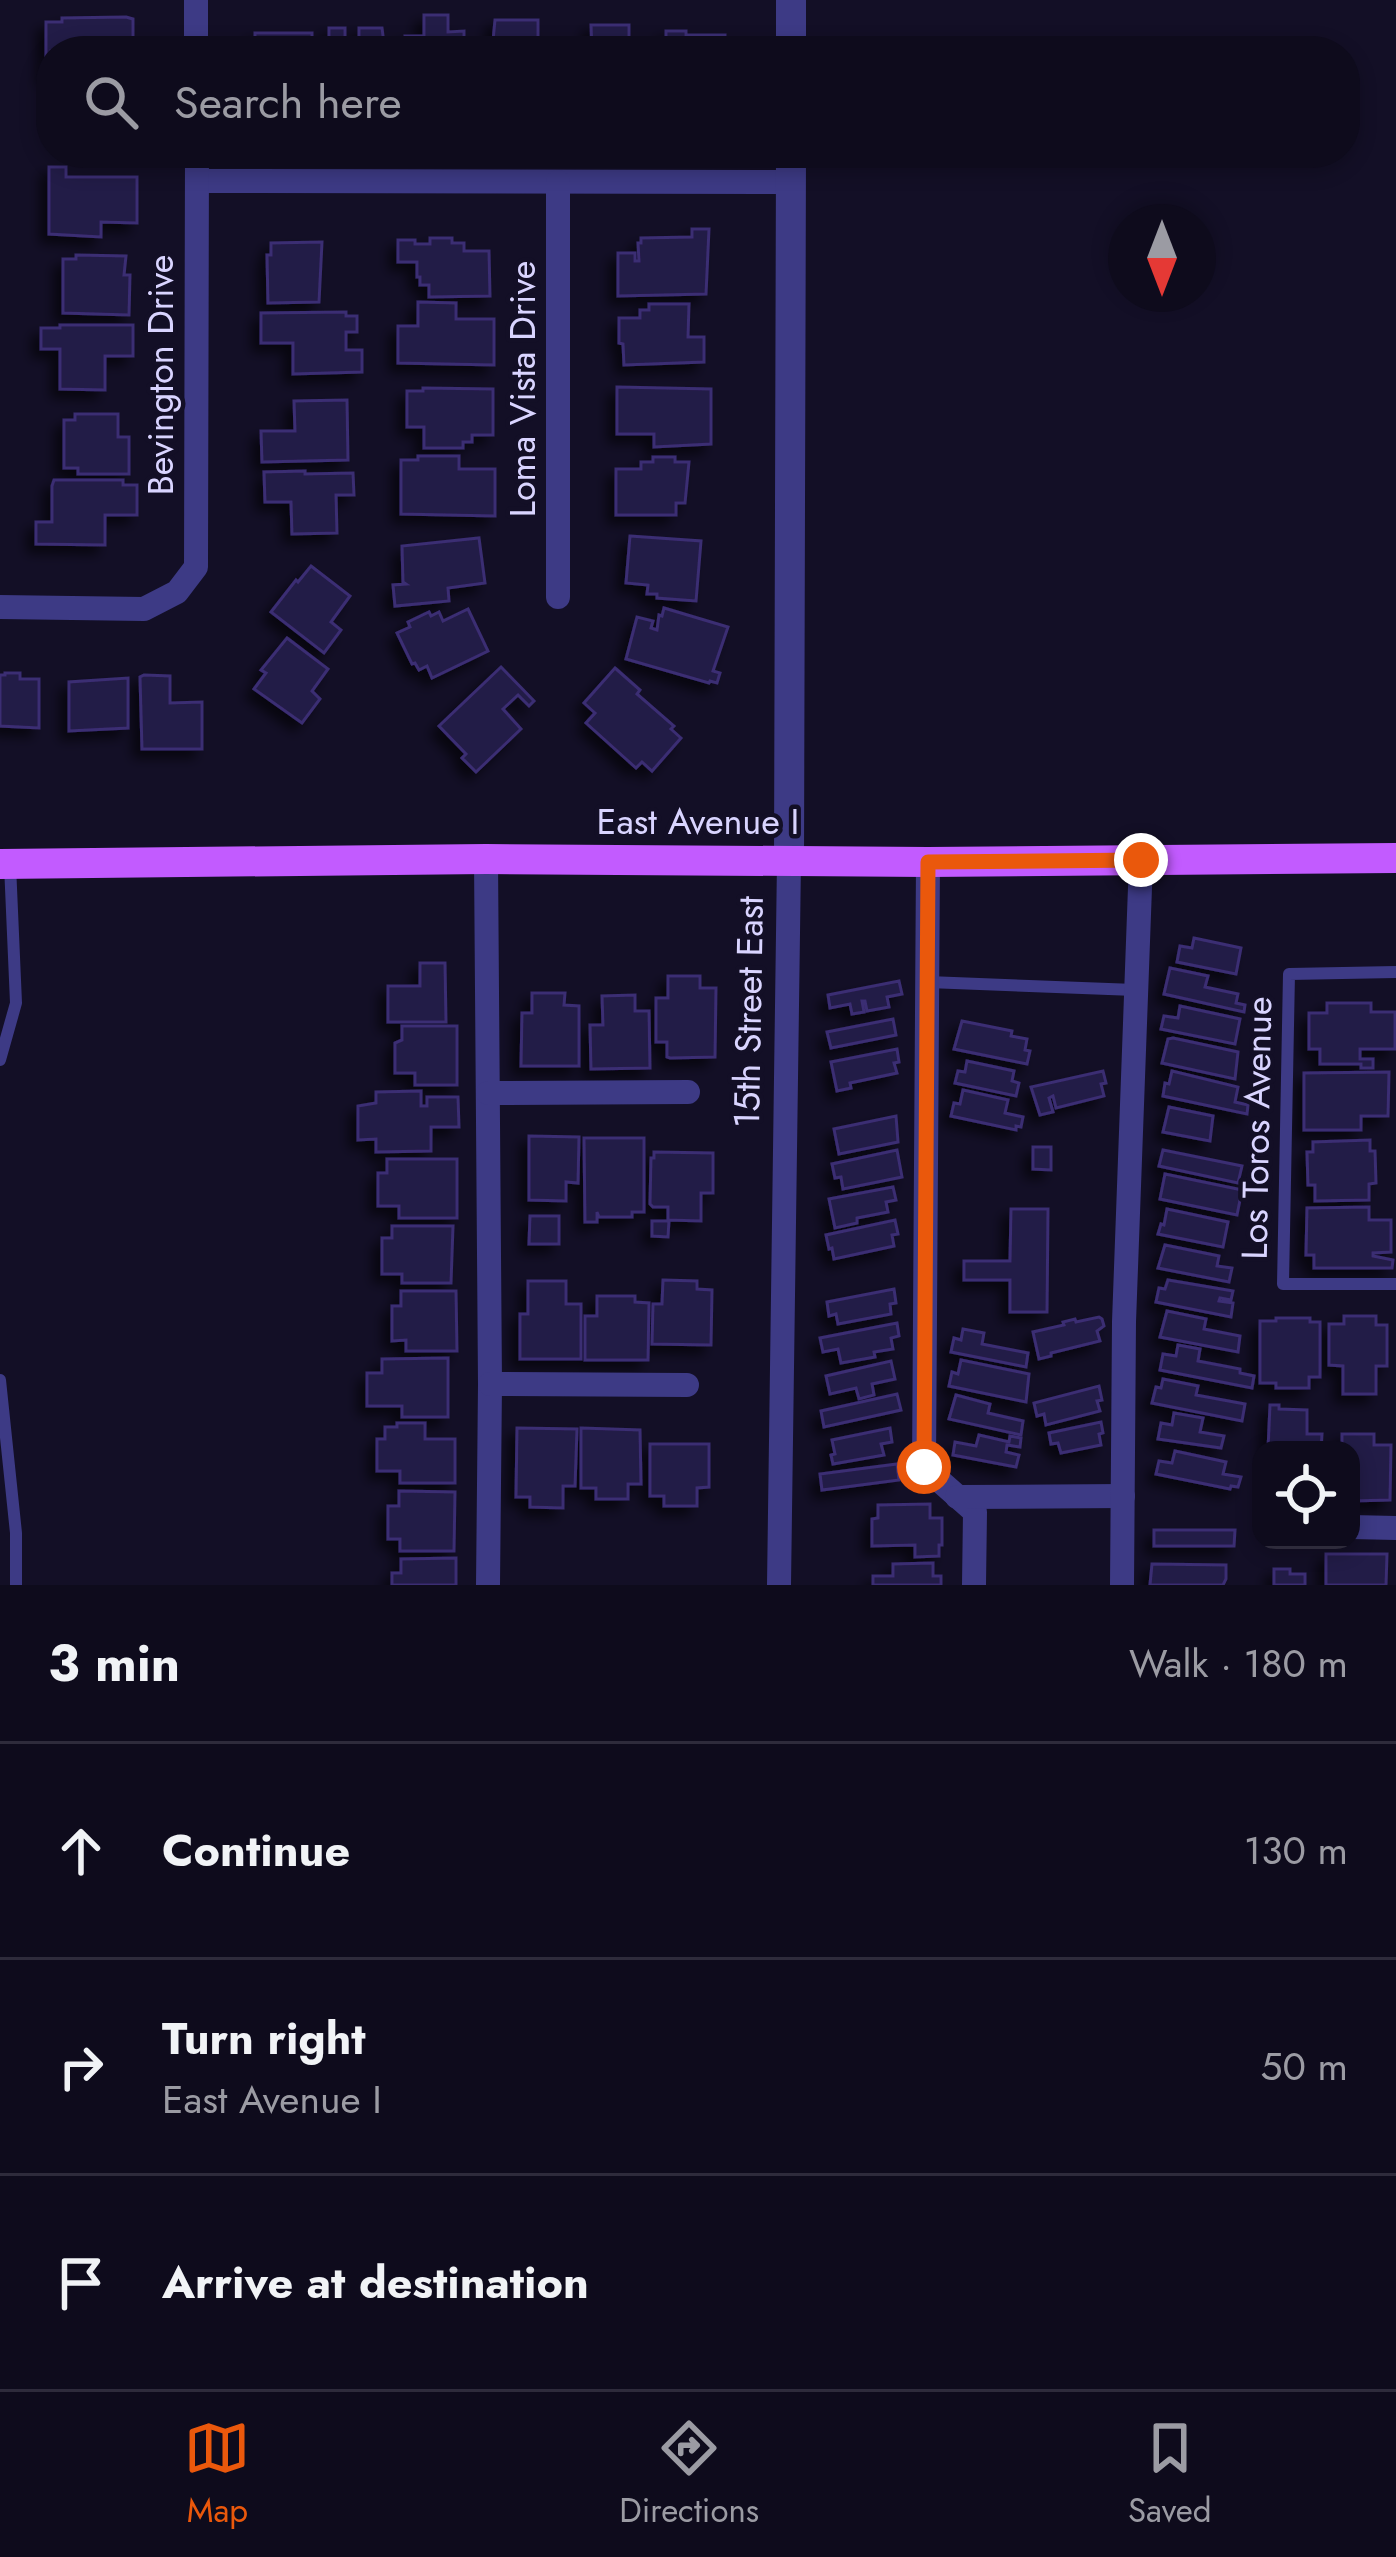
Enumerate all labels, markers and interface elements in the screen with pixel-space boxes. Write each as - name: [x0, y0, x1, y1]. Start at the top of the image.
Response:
- search box: [36, 36, 1360, 168]
- icon: search: [78, 69, 144, 135]
- text: Search here: [174, 70, 402, 135]
- north arrow: [1108, 204, 1216, 312]
- street label: Bevington Drive: [134, 255, 186, 495]
- street label: Loma Vista Drive: [496, 261, 548, 517]
- street label: East Avenue I: [597, 795, 799, 847]
- route end: [1114, 833, 1168, 887]
- street label: 15th Street East: [720, 895, 776, 1128]
- street label: Los Toros Avenue: [1228, 996, 1284, 1260]
- route start: [897, 1440, 951, 1494]
- map controls: [1252, 1441, 1360, 1549]
- button: locate: [1252, 1441, 1360, 1549]
- text: 3 min: [48, 1626, 180, 1700]
- text: Walk · 180 m: [1129, 1635, 1348, 1692]
- icon: ahead: [48, 1818, 114, 1884]
- text: Continue: [162, 1818, 350, 1883]
- text: 130 m: [1244, 1822, 1348, 1879]
- text: Turn right: [162, 2006, 366, 2071]
- icon: right: [48, 2034, 114, 2100]
- text: 50 m: [1260, 2038, 1348, 2095]
- text: East Avenue I: [162, 2071, 382, 2128]
- icon: arrive: [48, 2250, 114, 2316]
- text: Arrive at destination: [162, 2250, 589, 2315]
- tab: Map: [184, 2415, 250, 2534]
- tab: Directions: [619, 2415, 759, 2534]
- tab: Saved: [1128, 2415, 1212, 2534]

